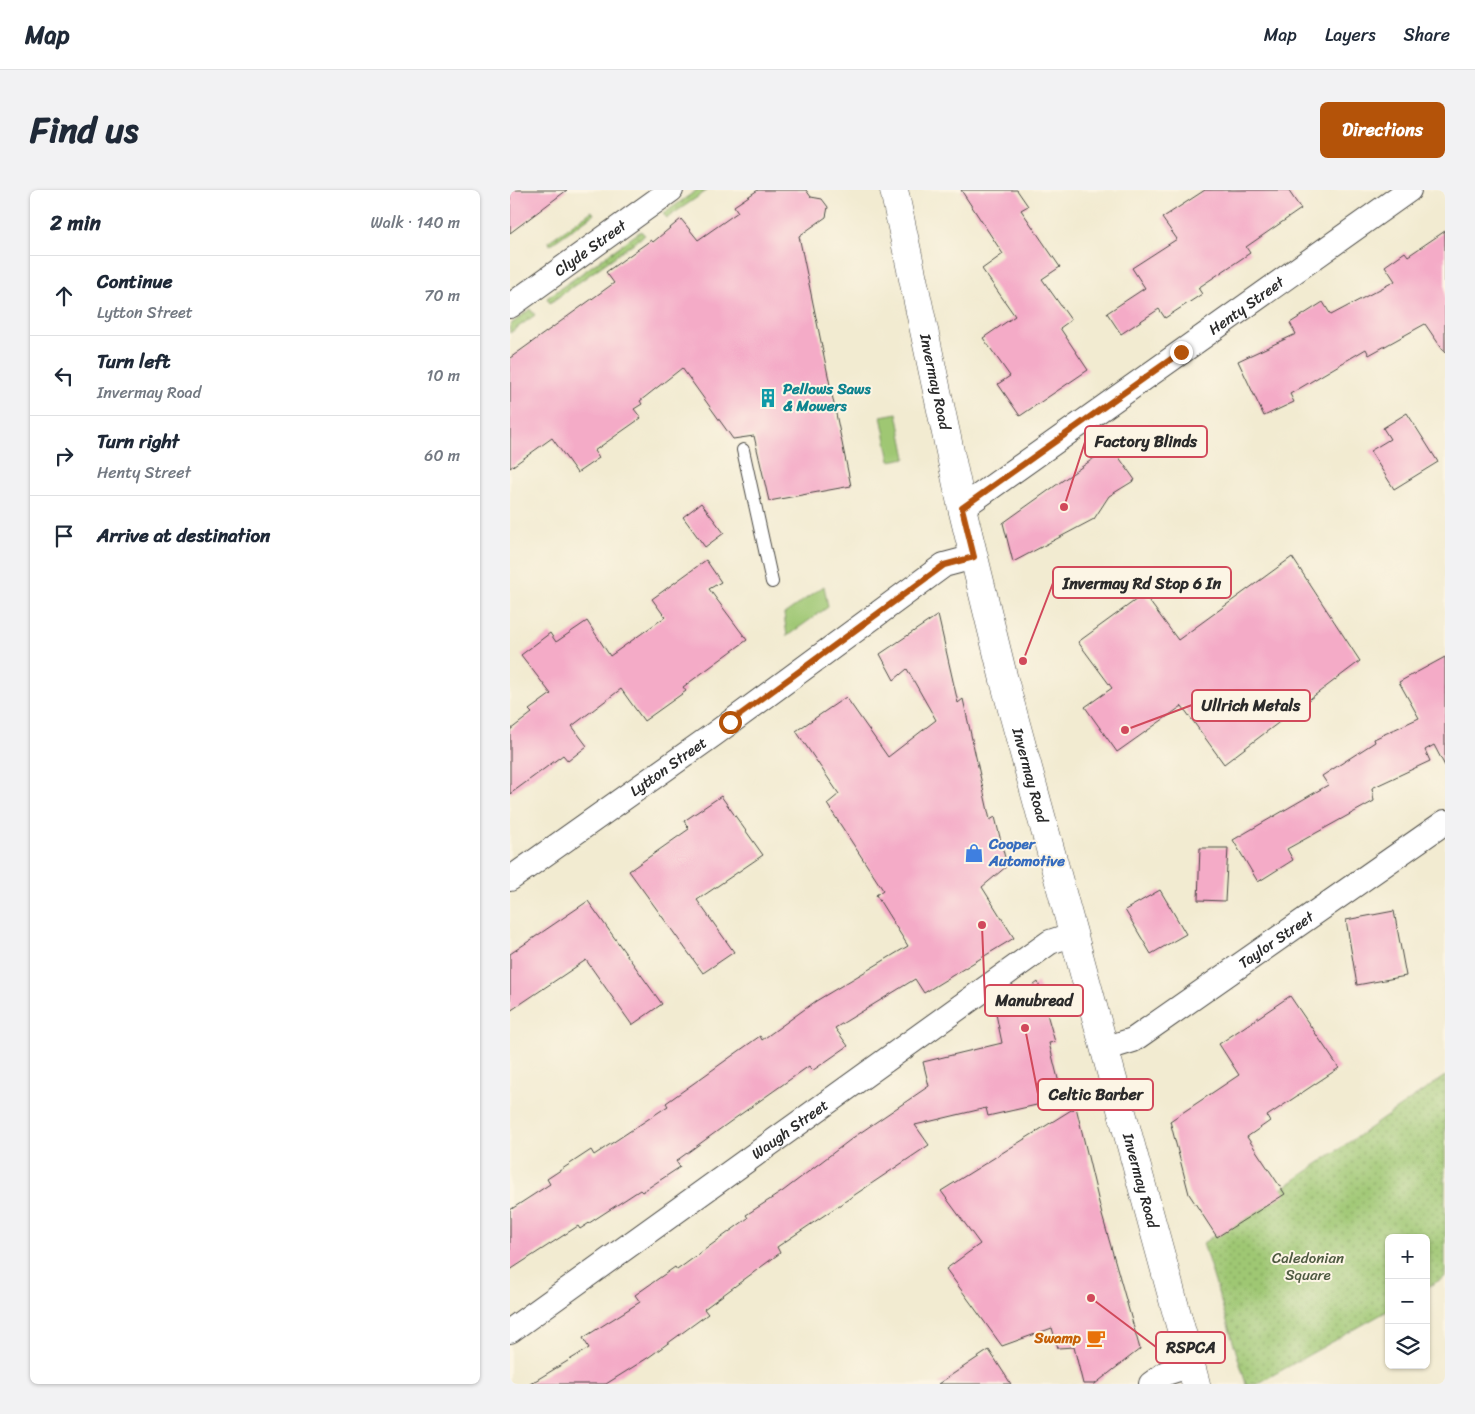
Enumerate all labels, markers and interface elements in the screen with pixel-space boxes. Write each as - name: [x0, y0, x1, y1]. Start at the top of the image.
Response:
- text: Map: [25, 14, 69, 56]
- text: Map: [1264, 19, 1297, 51]
- text: Layers: [1325, 19, 1376, 51]
- text: Share: [1404, 19, 1450, 51]
- text: Find us: [30, 99, 138, 161]
- button: Directions: [1320, 102, 1445, 158]
- text: 2 min: [50, 204, 101, 242]
- text: Walk · 140 m: [371, 208, 460, 237]
- street label: Clyde Street: [549, 212, 633, 283]
- text: Continue: [97, 265, 173, 298]
- street label: Henty Street: [1203, 269, 1291, 342]
- text: 70 m: [424, 281, 460, 310]
- icon: ahead: [50, 282, 78, 310]
- text: Lytton Street: [97, 298, 193, 327]
- street label: Invermay Road: [912, 330, 958, 433]
- route end: [1170, 341, 1193, 364]
- text: Turn left: [97, 345, 170, 378]
- text: 10 m: [427, 361, 460, 390]
- icon: left: [50, 362, 78, 390]
- place label: Pellows Saws & Mowers: [783, 376, 871, 419]
- text: Invermay Road: [97, 378, 201, 407]
- building icon: Pellows Saws & Mowers: [757, 387, 779, 409]
- text: Turn right: [97, 425, 179, 458]
- callout: Factory Blinds: [1085, 426, 1207, 457]
- text: Factory Blinds: [1094, 427, 1198, 456]
- text: 60 m: [424, 441, 460, 470]
- icon: right: [50, 442, 78, 470]
- text: Henty Street: [97, 458, 191, 487]
- text: Arrive at destination: [97, 519, 270, 552]
- icon: arrive: [50, 522, 78, 550]
- callout: Invermay Rd Stop 6 In: [1053, 567, 1231, 598]
- text: Invermay Rd Stop 6 In: [1062, 569, 1221, 598]
- callout: Ullrich Metals: [1192, 690, 1310, 721]
- text: Ullrich Metals: [1202, 691, 1301, 720]
- route start: [719, 711, 742, 734]
- street label: Invermay Road: [1004, 724, 1056, 827]
- street label: Lytton Street: [624, 730, 713, 803]
- place label: Cooper Automotive: [988, 831, 1065, 874]
- shop icon: Cooper Automotive: [963, 842, 985, 864]
- street label: Taylor Street: [1233, 904, 1320, 976]
- callout: Manubread: [985, 985, 1083, 1016]
- text: Manubread: [994, 986, 1074, 1015]
- callout: Celtic Barber: [1038, 1079, 1153, 1110]
- text: Celtic Barber: [1048, 1080, 1145, 1109]
- street label: Waugh Street: [746, 1092, 834, 1166]
- street label: Invermay Road: [1115, 1129, 1166, 1232]
- map controls: [1385, 1234, 1430, 1369]
- button: +: [1385, 1234, 1430, 1279]
- park label: Caledonian Square: [1272, 1245, 1344, 1288]
- button: −: [1385, 1279, 1430, 1324]
- button: layers: [1385, 1324, 1430, 1369]
- place label: Swamp: [1033, 1325, 1081, 1351]
- cafe icon: Swamp: [1085, 1327, 1107, 1349]
- callout: RSPCA: [1156, 1332, 1225, 1363]
- text: RSPCA: [1165, 1333, 1216, 1362]

